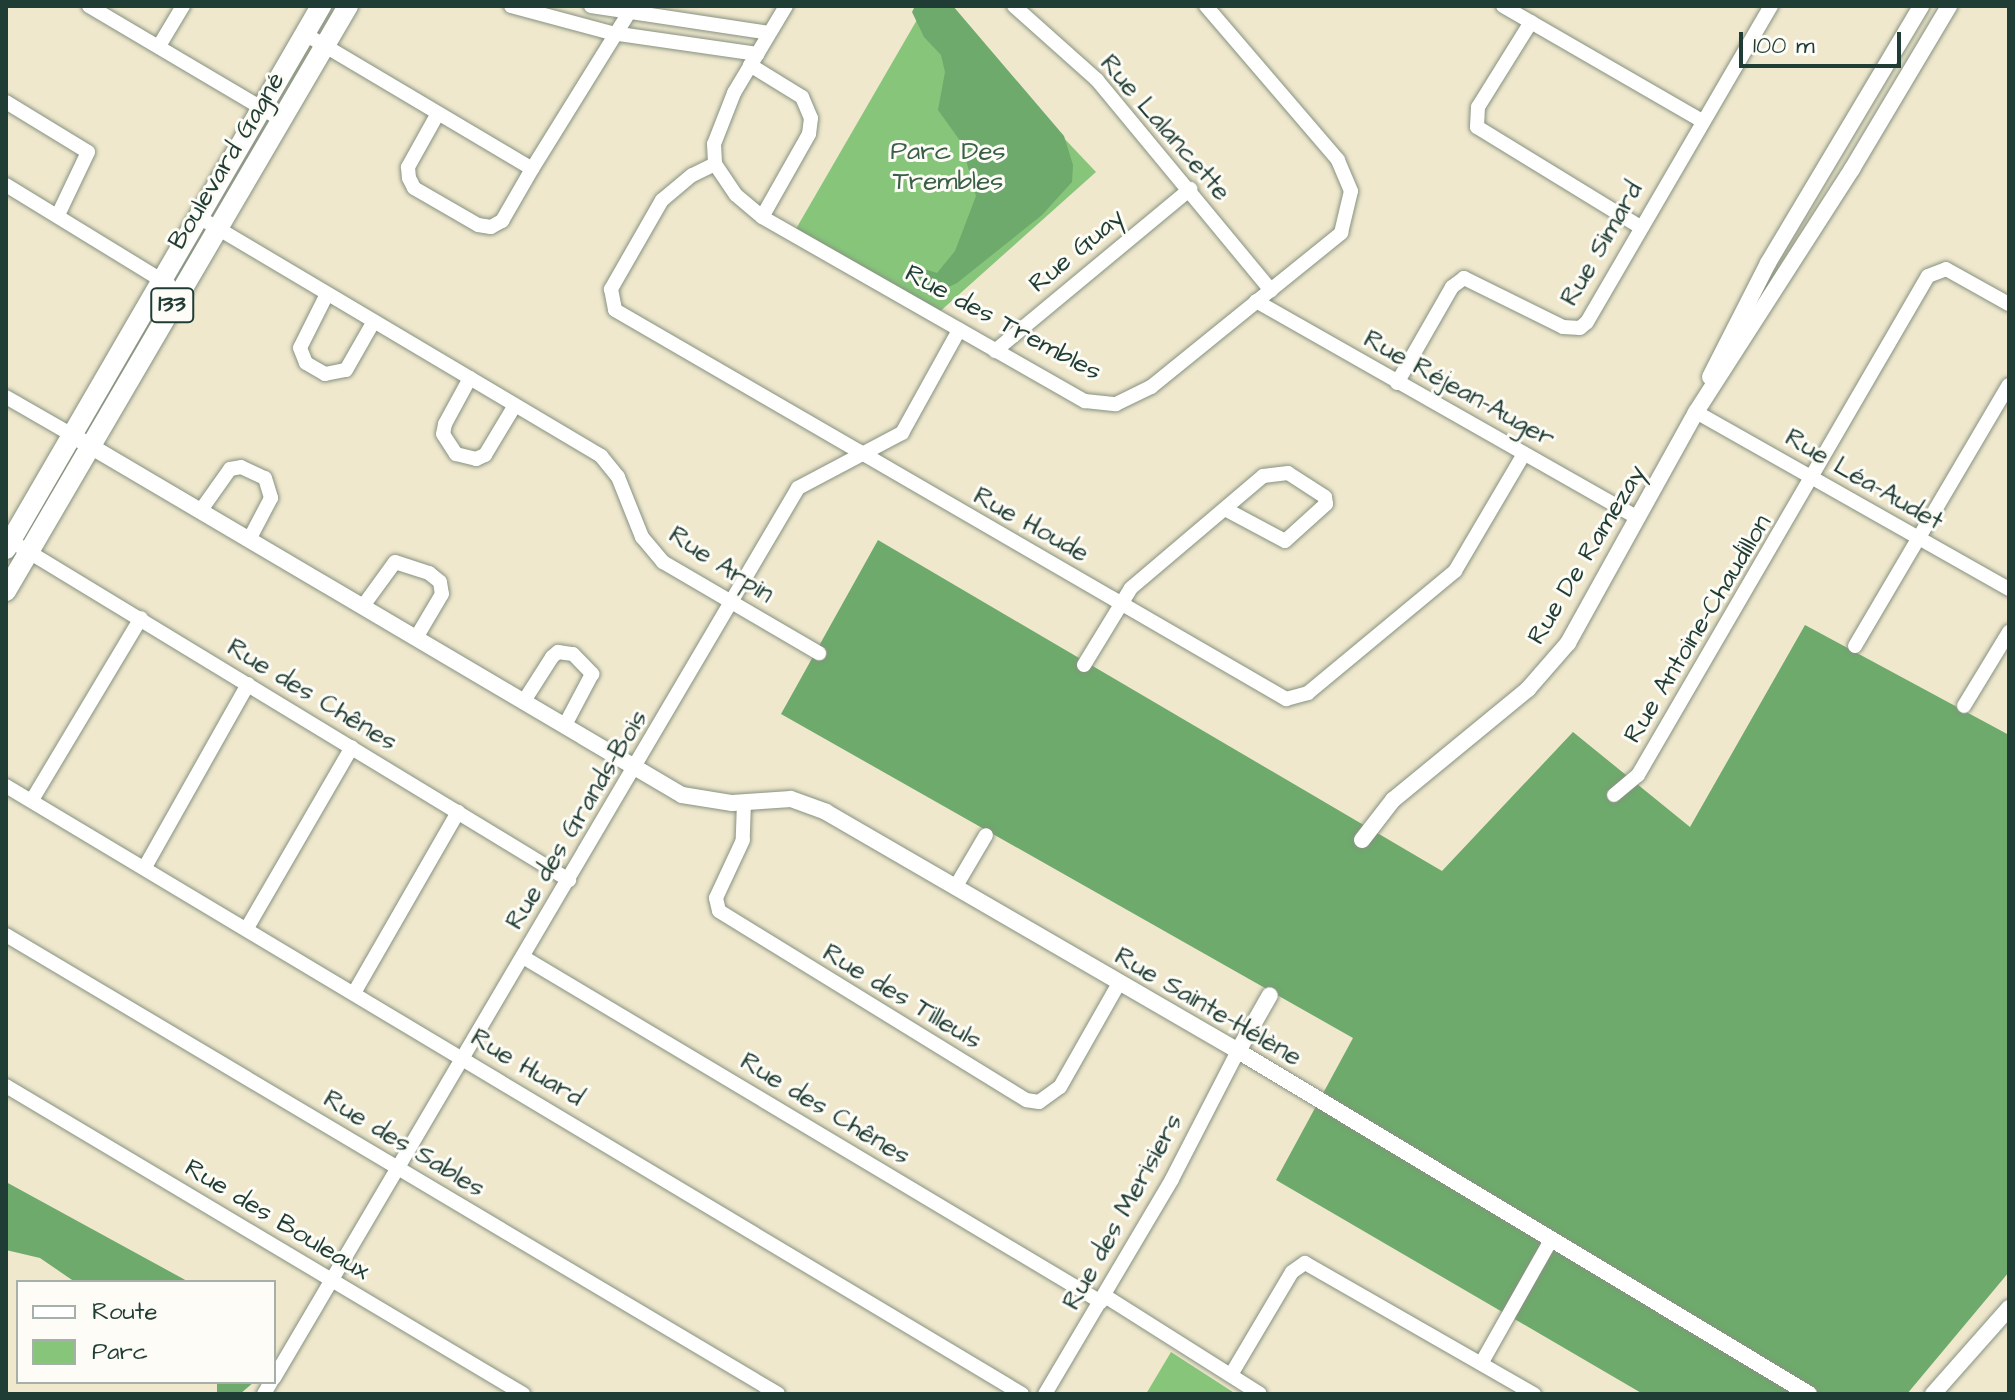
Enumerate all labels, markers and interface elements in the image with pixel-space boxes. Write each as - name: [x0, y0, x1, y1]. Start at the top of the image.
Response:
- scale bar: [1743, 16, 1905, 66]
- text: 100 m: [1753, 29, 1815, 63]
- street label: Rue Lalancette: [1093, 49, 1237, 207]
- street label: Boulevard Gagné: [162, 67, 292, 255]
- park label: Parc Des Trembles: [891, 136, 1005, 198]
- street label: Rue Simard: [1554, 176, 1650, 312]
- street label: Rue Guay: [1023, 202, 1131, 300]
- street label: Rue des Trembles: [900, 258, 1106, 388]
- road number: 133: [150, 285, 194, 325]
- street label: Rue Réjean-Auger: [1358, 324, 1560, 454]
- street label: Rue Léa-Audet: [1779, 422, 1949, 538]
- street label: Rue De Ramezay: [1521, 460, 1653, 650]
- street label: Rue Houde: [968, 481, 1094, 569]
- street label: Rue Antoine-Chaudillon: [1617, 509, 1779, 749]
- street label: Rue Arpin: [663, 520, 779, 610]
- street label: Rue des Chênes: [221, 632, 403, 758]
- street label: Rue des Grands-Bois: [499, 705, 655, 935]
- street label: Rue des Tilleuls: [817, 937, 987, 1057]
- street label: Rue Sainte-Hélène: [1109, 941, 1307, 1073]
- street label: Rue Huard: [465, 1022, 589, 1114]
- street label: Rue des Chênes: [734, 1046, 916, 1172]
- street label: Rue des Sables: [318, 1084, 490, 1204]
- street label: Rue des Merisiers: [1056, 1109, 1190, 1315]
- street label: Rue des Bouleaux: [179, 1152, 375, 1288]
- legend: [16, 1280, 276, 1384]
- text: Route: [92, 1295, 157, 1329]
- text: Parc: [92, 1335, 148, 1369]

